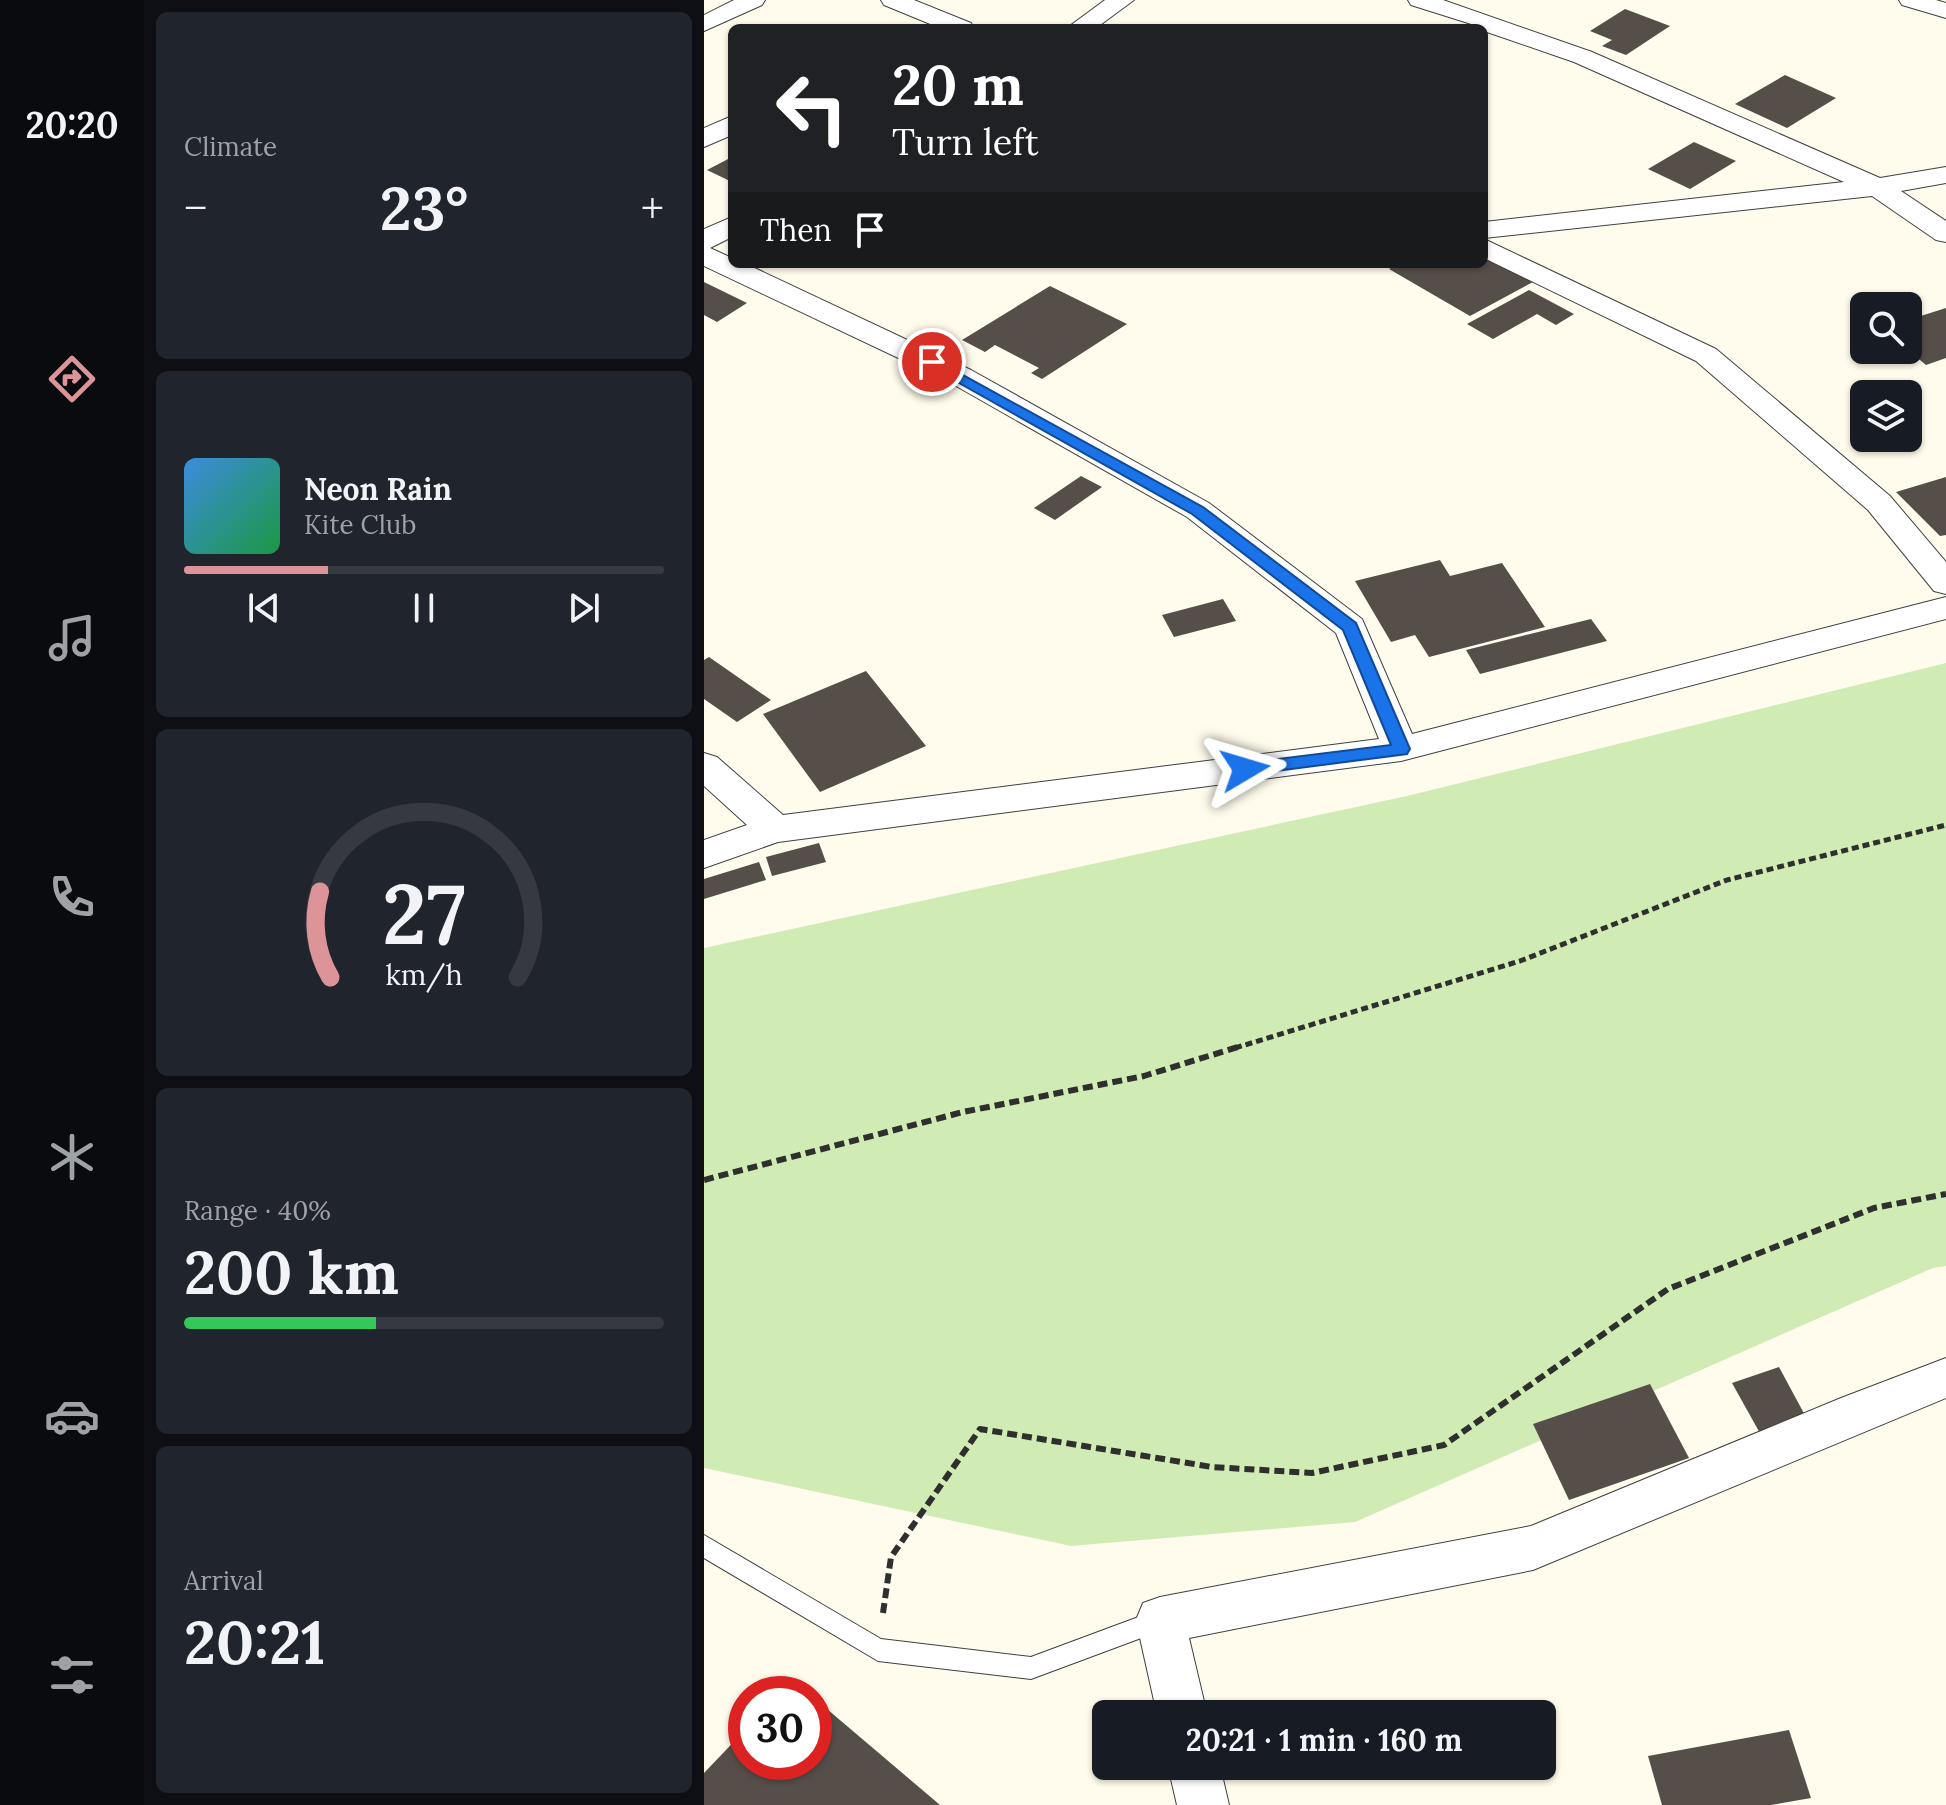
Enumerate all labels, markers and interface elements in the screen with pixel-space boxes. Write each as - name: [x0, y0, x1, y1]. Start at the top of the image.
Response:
- text: 20 m: [892, 49, 1024, 120]
- icon: left: [760, 56, 864, 160]
- text: 20:20: [25, 102, 119, 148]
- text: Turn left: [892, 119, 1039, 165]
- text: Climate: [184, 130, 277, 163]
- text: 23°: [380, 170, 468, 246]
- text: −: [184, 180, 207, 236]
- text: +: [641, 180, 664, 236]
- icon: arrive: [848, 208, 892, 252]
- text: Then: [760, 211, 832, 249]
- map controls: [1850, 292, 1922, 452]
- button: search: [1850, 292, 1922, 364]
- pin: [898, 328, 966, 396]
- icon: arrive: [910, 340, 954, 384]
- icon: directions: [44, 351, 100, 407]
- button: layers: [1850, 380, 1922, 452]
- text: Neon Rain: [304, 470, 452, 508]
- text: Kite Club: [304, 508, 416, 541]
- icon: previous: [242, 586, 286, 630]
- icon: pause: [402, 586, 446, 630]
- icon: next: [562, 586, 606, 630]
- icon: music: [44, 610, 100, 666]
- position arrow: [1203, 727, 1287, 811]
- text: 27: [382, 860, 466, 967]
- icon: phone: [44, 869, 100, 925]
- text: km/h: [385, 957, 463, 994]
- icon: climate: [44, 1129, 100, 1185]
- text: Range · 40%: [184, 1194, 331, 1227]
- text: 200 km: [184, 1234, 399, 1310]
- icon: car: [44, 1388, 100, 1444]
- text: Arrival: [184, 1564, 263, 1597]
- text: 20:21: [184, 1604, 325, 1680]
- icon: filters: [44, 1647, 100, 1703]
- speed limit sign: 30: [728, 1676, 832, 1780]
- text: 20:21 · 1 min · 160 m: [1186, 1721, 1462, 1759]

